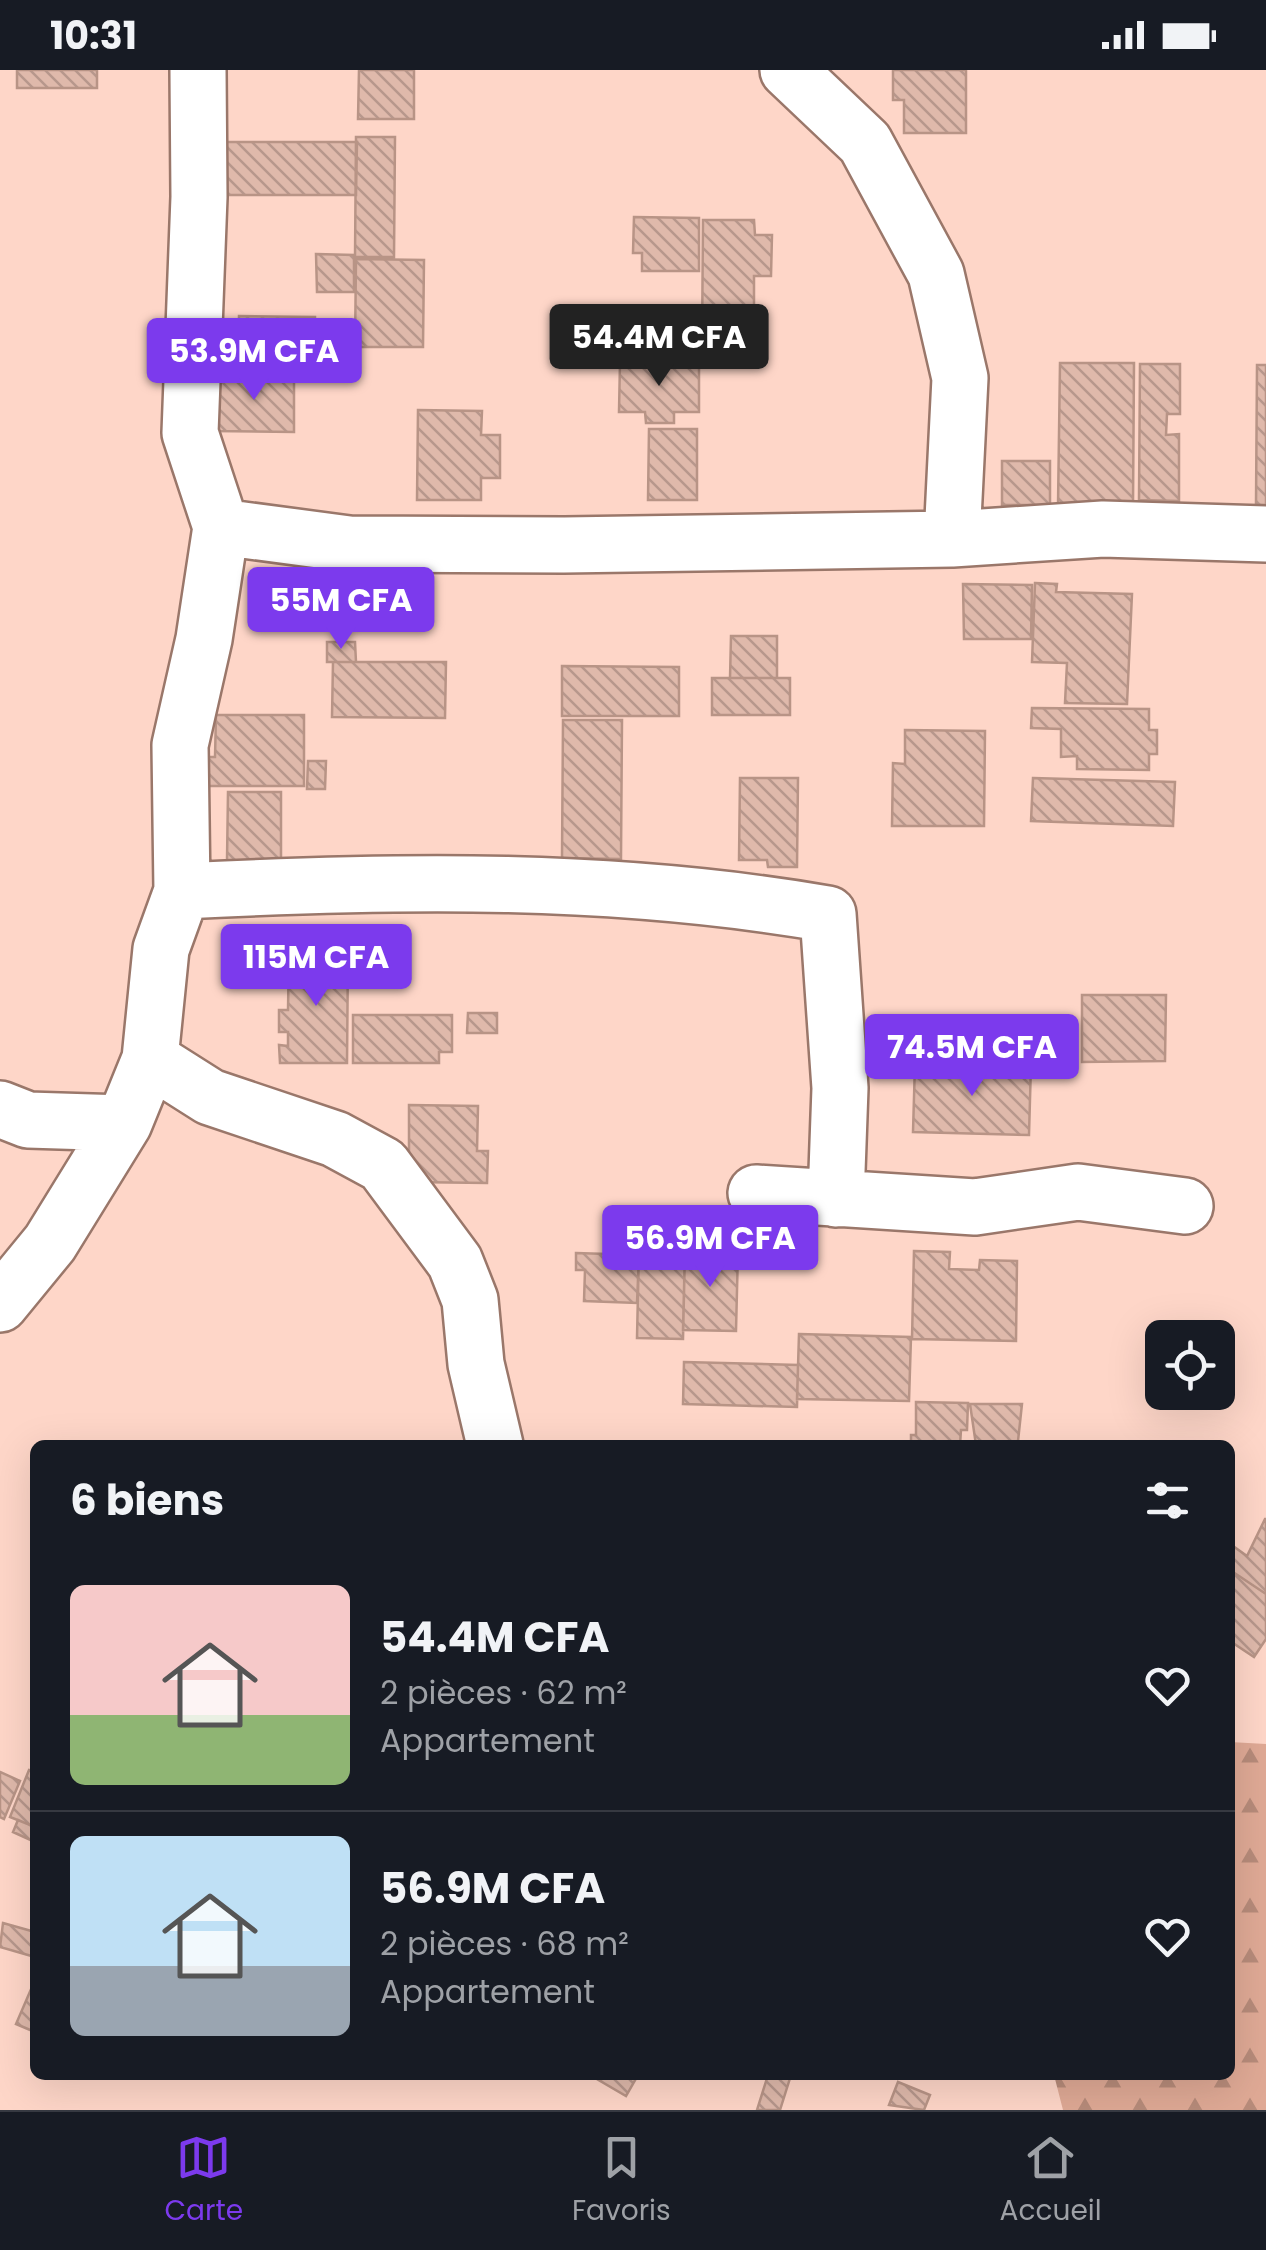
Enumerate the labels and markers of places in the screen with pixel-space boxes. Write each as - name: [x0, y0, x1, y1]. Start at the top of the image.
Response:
- pin: 54.4M CFA: [545, 304, 773, 389]
- pin: 53.9M CFA: [140, 318, 368, 403]
- pin: 55M CFA: [249, 567, 433, 652]
- pin: 115M CFA: [213, 924, 419, 1009]
- pin: 74.5M CFA: [858, 1014, 1086, 1099]
- pin: 56.9M CFA: [596, 1205, 824, 1290]

